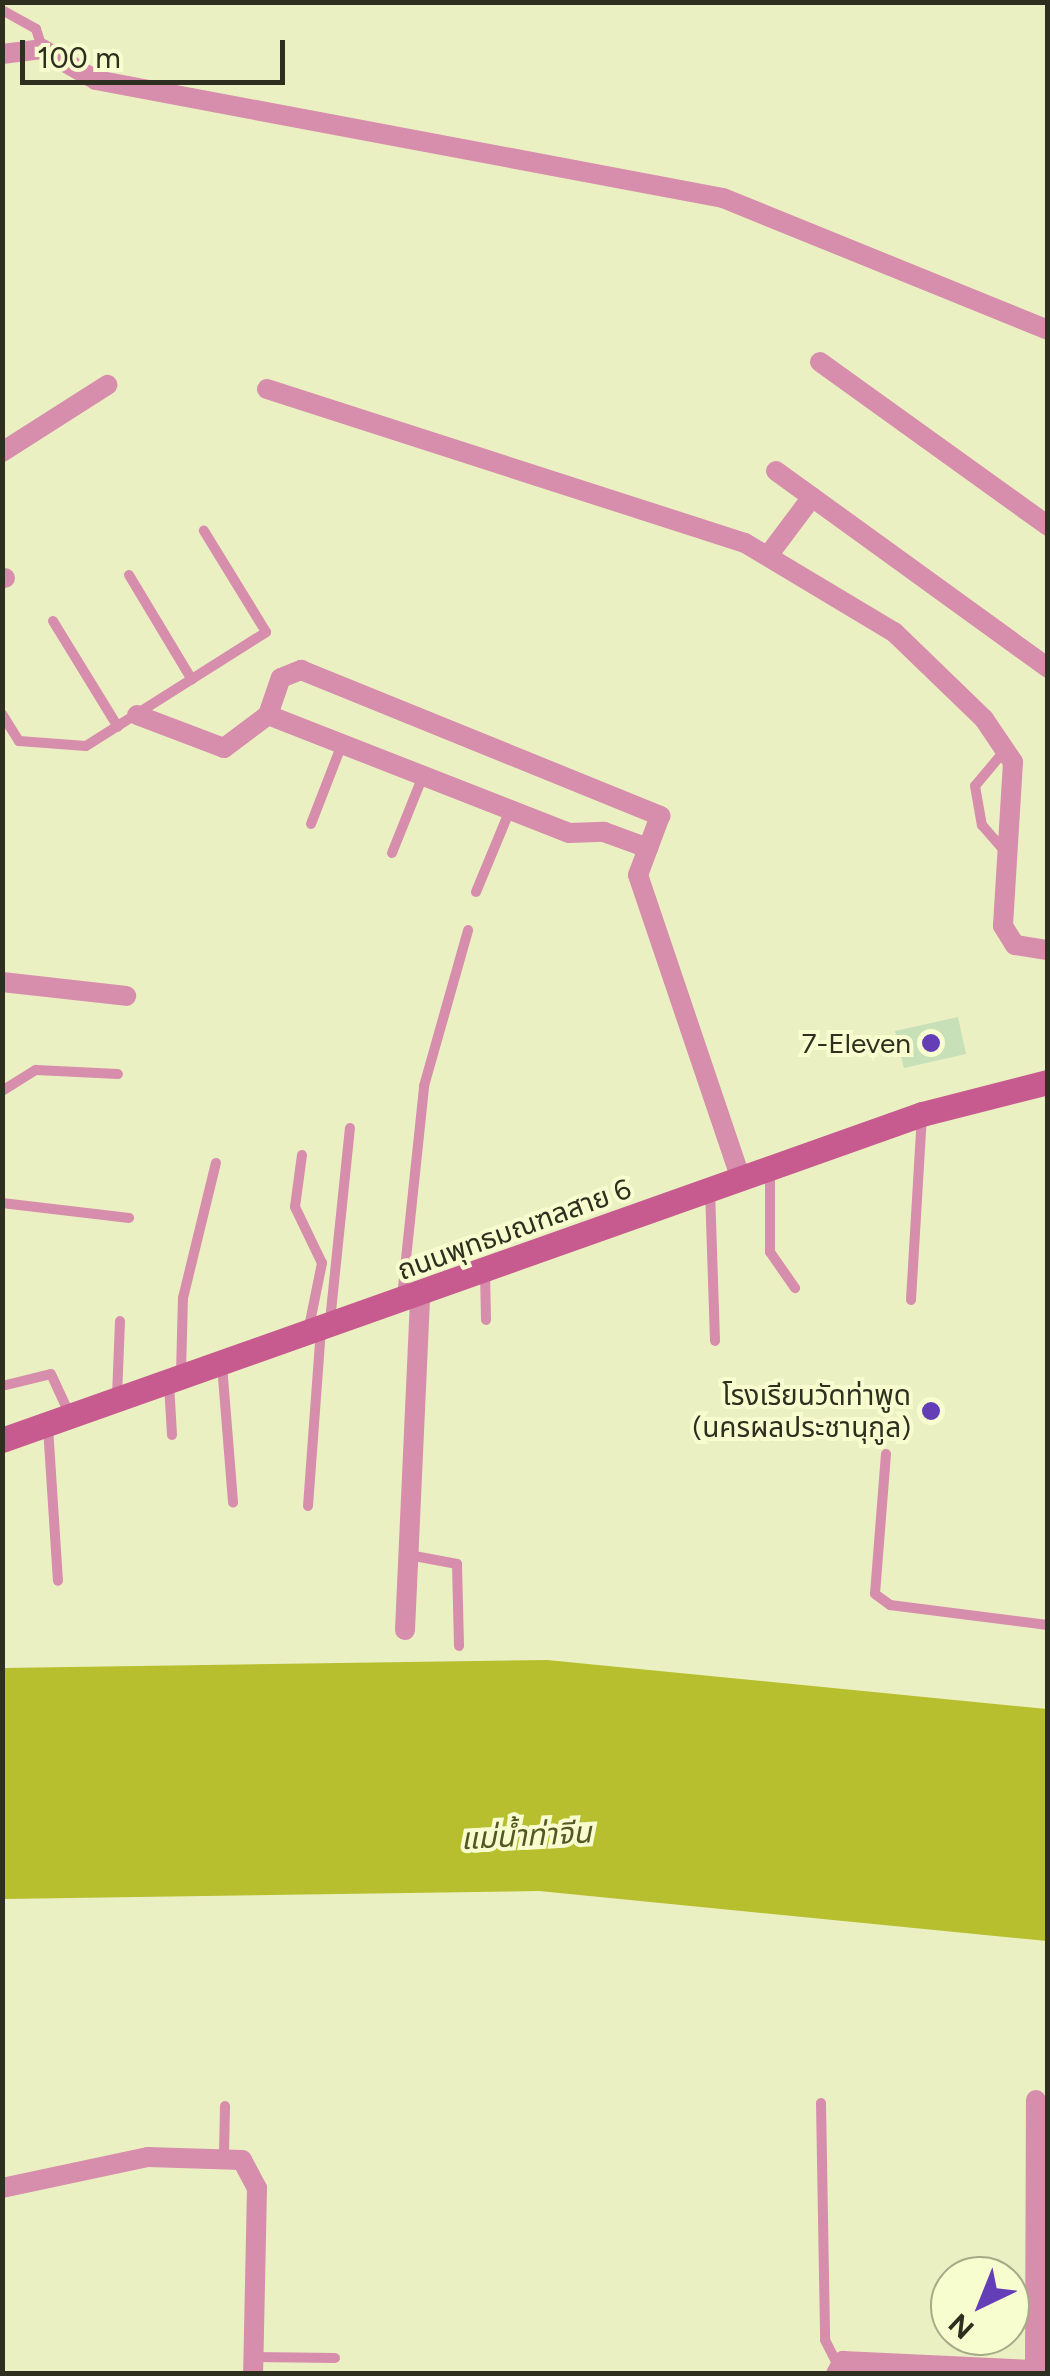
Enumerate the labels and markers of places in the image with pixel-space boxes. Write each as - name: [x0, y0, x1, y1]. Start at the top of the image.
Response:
- place label: 7-Eleven: [801, 1026, 911, 1060]
- marker: 7-Eleven: [920, 1032, 942, 1054]
- place label: โรงเรียนวัดท่าพูด (นครผลประชานุกูล): [692, 1378, 911, 1444]
- marker: โรงเรียนวัดท่าพูด (นครผลประชานุกูล): [920, 1400, 942, 1422]

